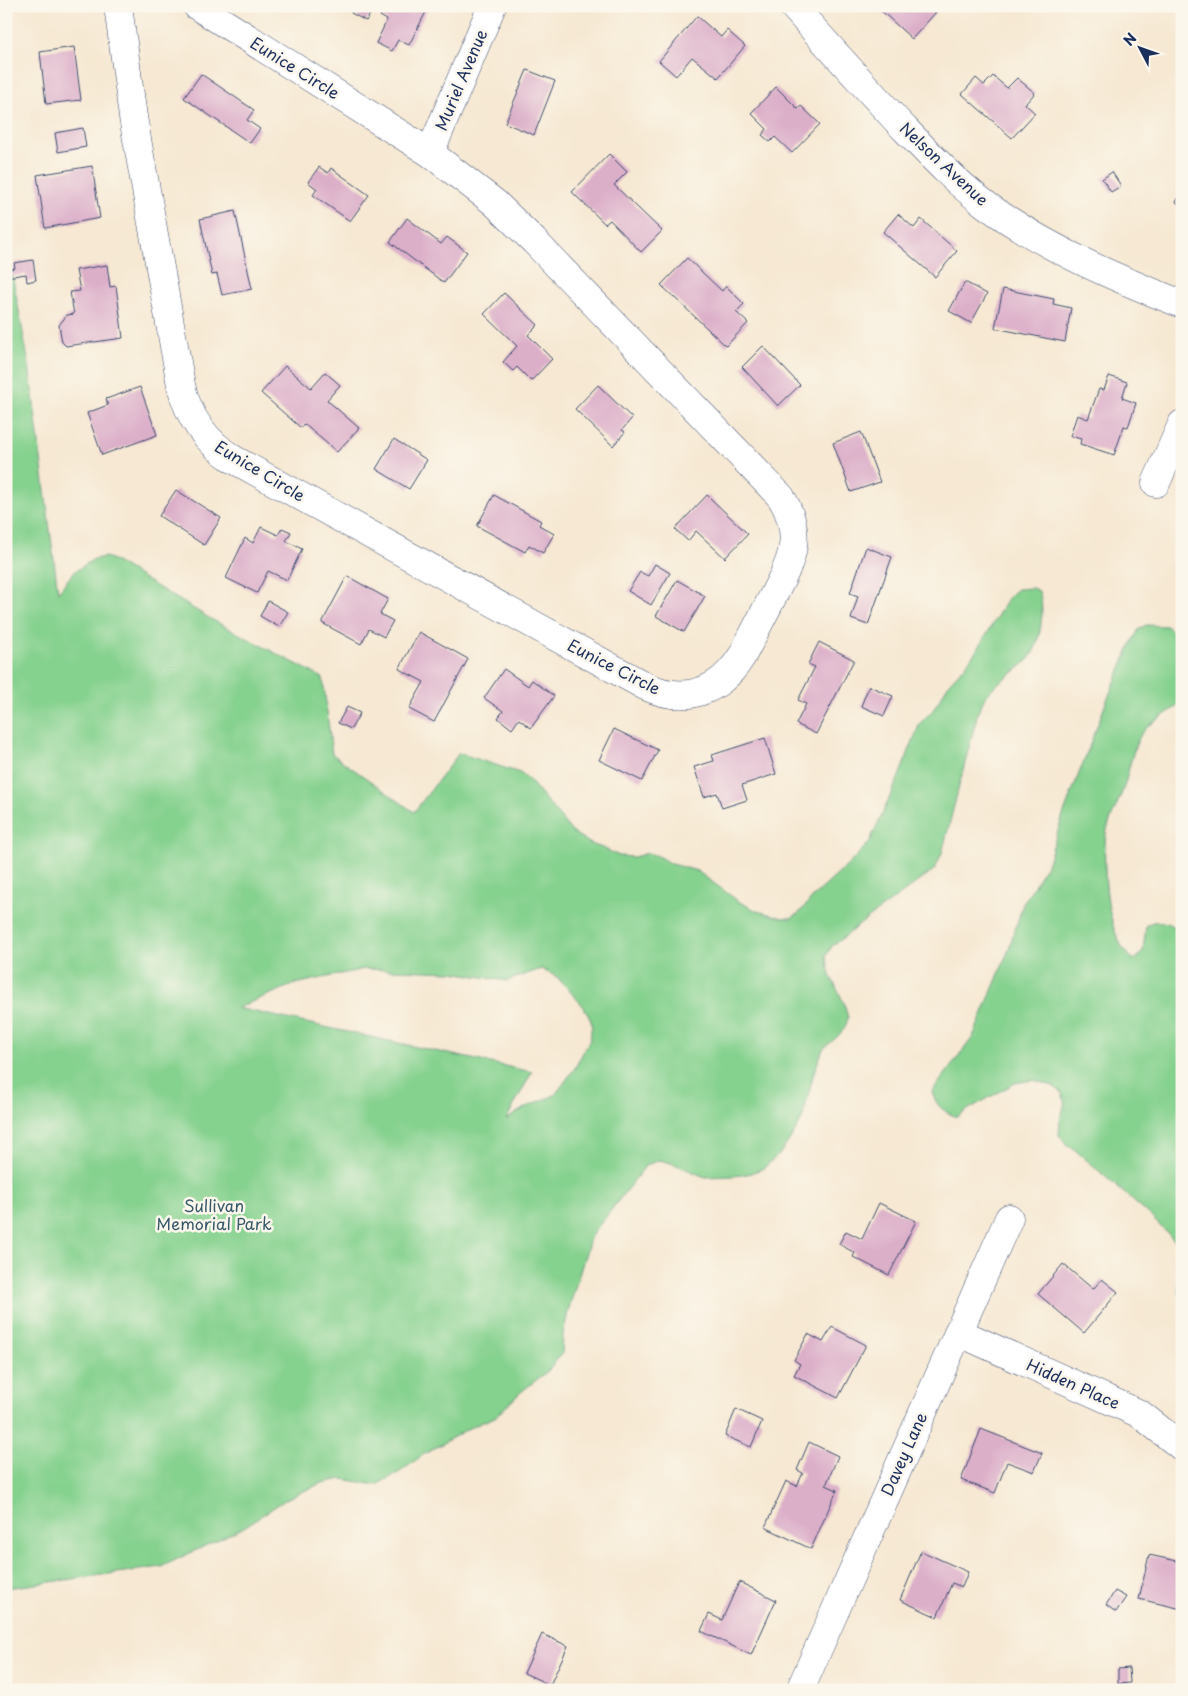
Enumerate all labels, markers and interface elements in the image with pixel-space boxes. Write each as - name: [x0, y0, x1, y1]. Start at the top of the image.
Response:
- north arrow: [1116, 22, 1166, 72]
- street label: Muriel Avenue: [428, 25, 492, 134]
- text: N: [1118, 28, 1141, 50]
- street label: Eunice Circle: [246, 30, 345, 104]
- street label: Nelson Avenue: [895, 116, 994, 211]
- street label: Eunice Circle: [211, 434, 310, 507]
- street label: Eunice Circle: [564, 632, 665, 700]
- park label: Sullivan Memorial Park: [156, 1193, 272, 1235]
- street label: Hidden Place: [1023, 1352, 1124, 1414]
- street label: Davey Lane: [874, 1408, 932, 1499]

